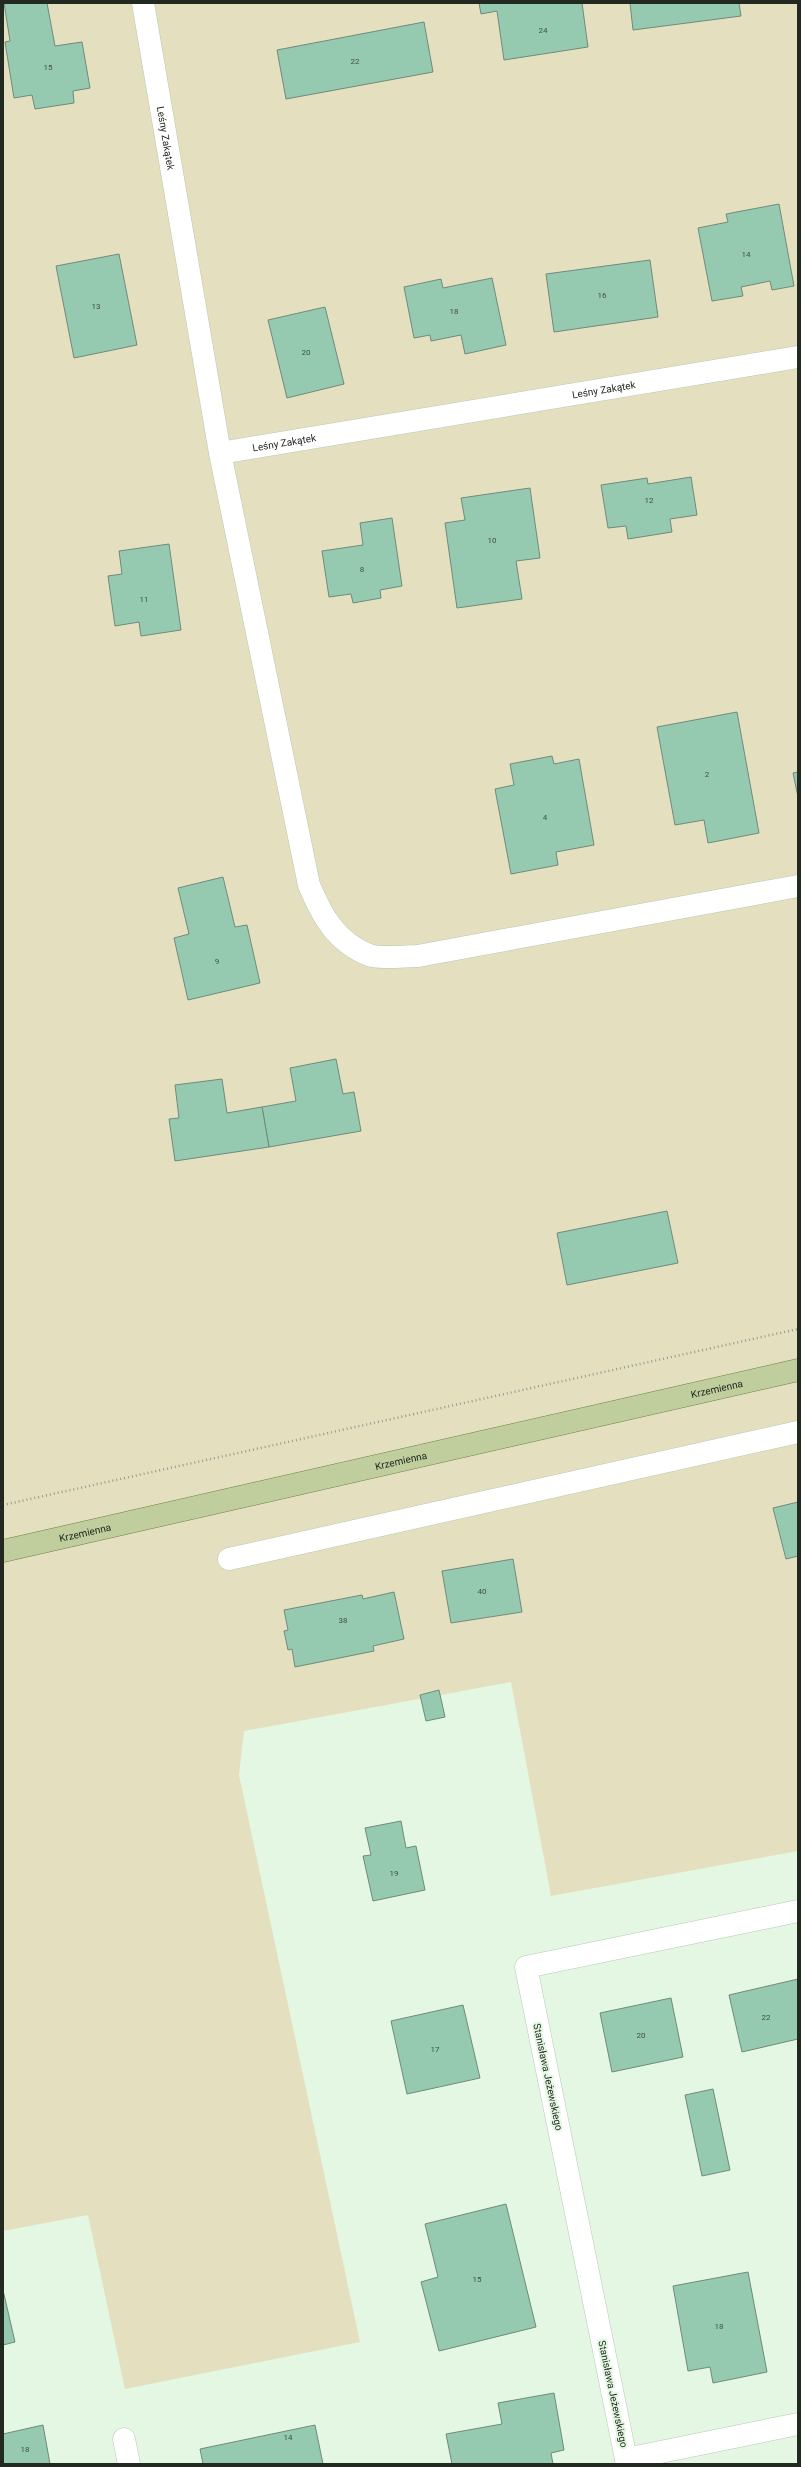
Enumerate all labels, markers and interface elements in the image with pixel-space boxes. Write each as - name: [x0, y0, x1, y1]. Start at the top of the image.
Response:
- house number: 24: [539, 26, 548, 35]
- house number: 22: [351, 57, 360, 66]
- house number: 15: [44, 63, 53, 72]
- street label: Leśny Zakątek: [155, 105, 177, 172]
- house number: 14: [742, 250, 751, 259]
- house number: 16: [598, 291, 607, 300]
- house number: 13: [92, 302, 101, 311]
- house number: 18: [450, 307, 459, 316]
- house number: 20: [302, 348, 311, 357]
- street label: Leśny Zakątek: [571, 378, 637, 400]
- street label: Leśny Zakątek: [252, 432, 318, 453]
- house number: 12: [645, 496, 654, 505]
- house number: 10: [488, 536, 497, 545]
- house number: 8: [360, 565, 365, 574]
- house number: 11: [140, 595, 149, 604]
- house number: 2: [705, 770, 710, 779]
- house number: 4: [543, 813, 548, 822]
- house number: 9: [215, 957, 219, 966]
- street label: Krzemienna: [690, 1377, 744, 1400]
- street label: Krzemienna: [374, 1449, 428, 1472]
- street label: Krzemienna: [58, 1521, 112, 1544]
- house number: 40: [478, 1587, 487, 1596]
- house number: 38: [339, 1616, 348, 1625]
- house number: 19: [390, 1869, 399, 1878]
- house number: 22: [762, 2013, 771, 2022]
- street label: Stanisława Jeżewskiego: [531, 2022, 565, 2132]
- house number: 20: [637, 2031, 646, 2040]
- house number: 17: [431, 2045, 440, 2054]
- house number: 15: [473, 2275, 482, 2284]
- house number: 18: [715, 2322, 724, 2331]
- street label: Stanisława Jeżewskiego: [596, 2339, 630, 2449]
- house number: 14: [284, 2433, 293, 2442]
- house number: 18: [21, 2445, 30, 2454]

